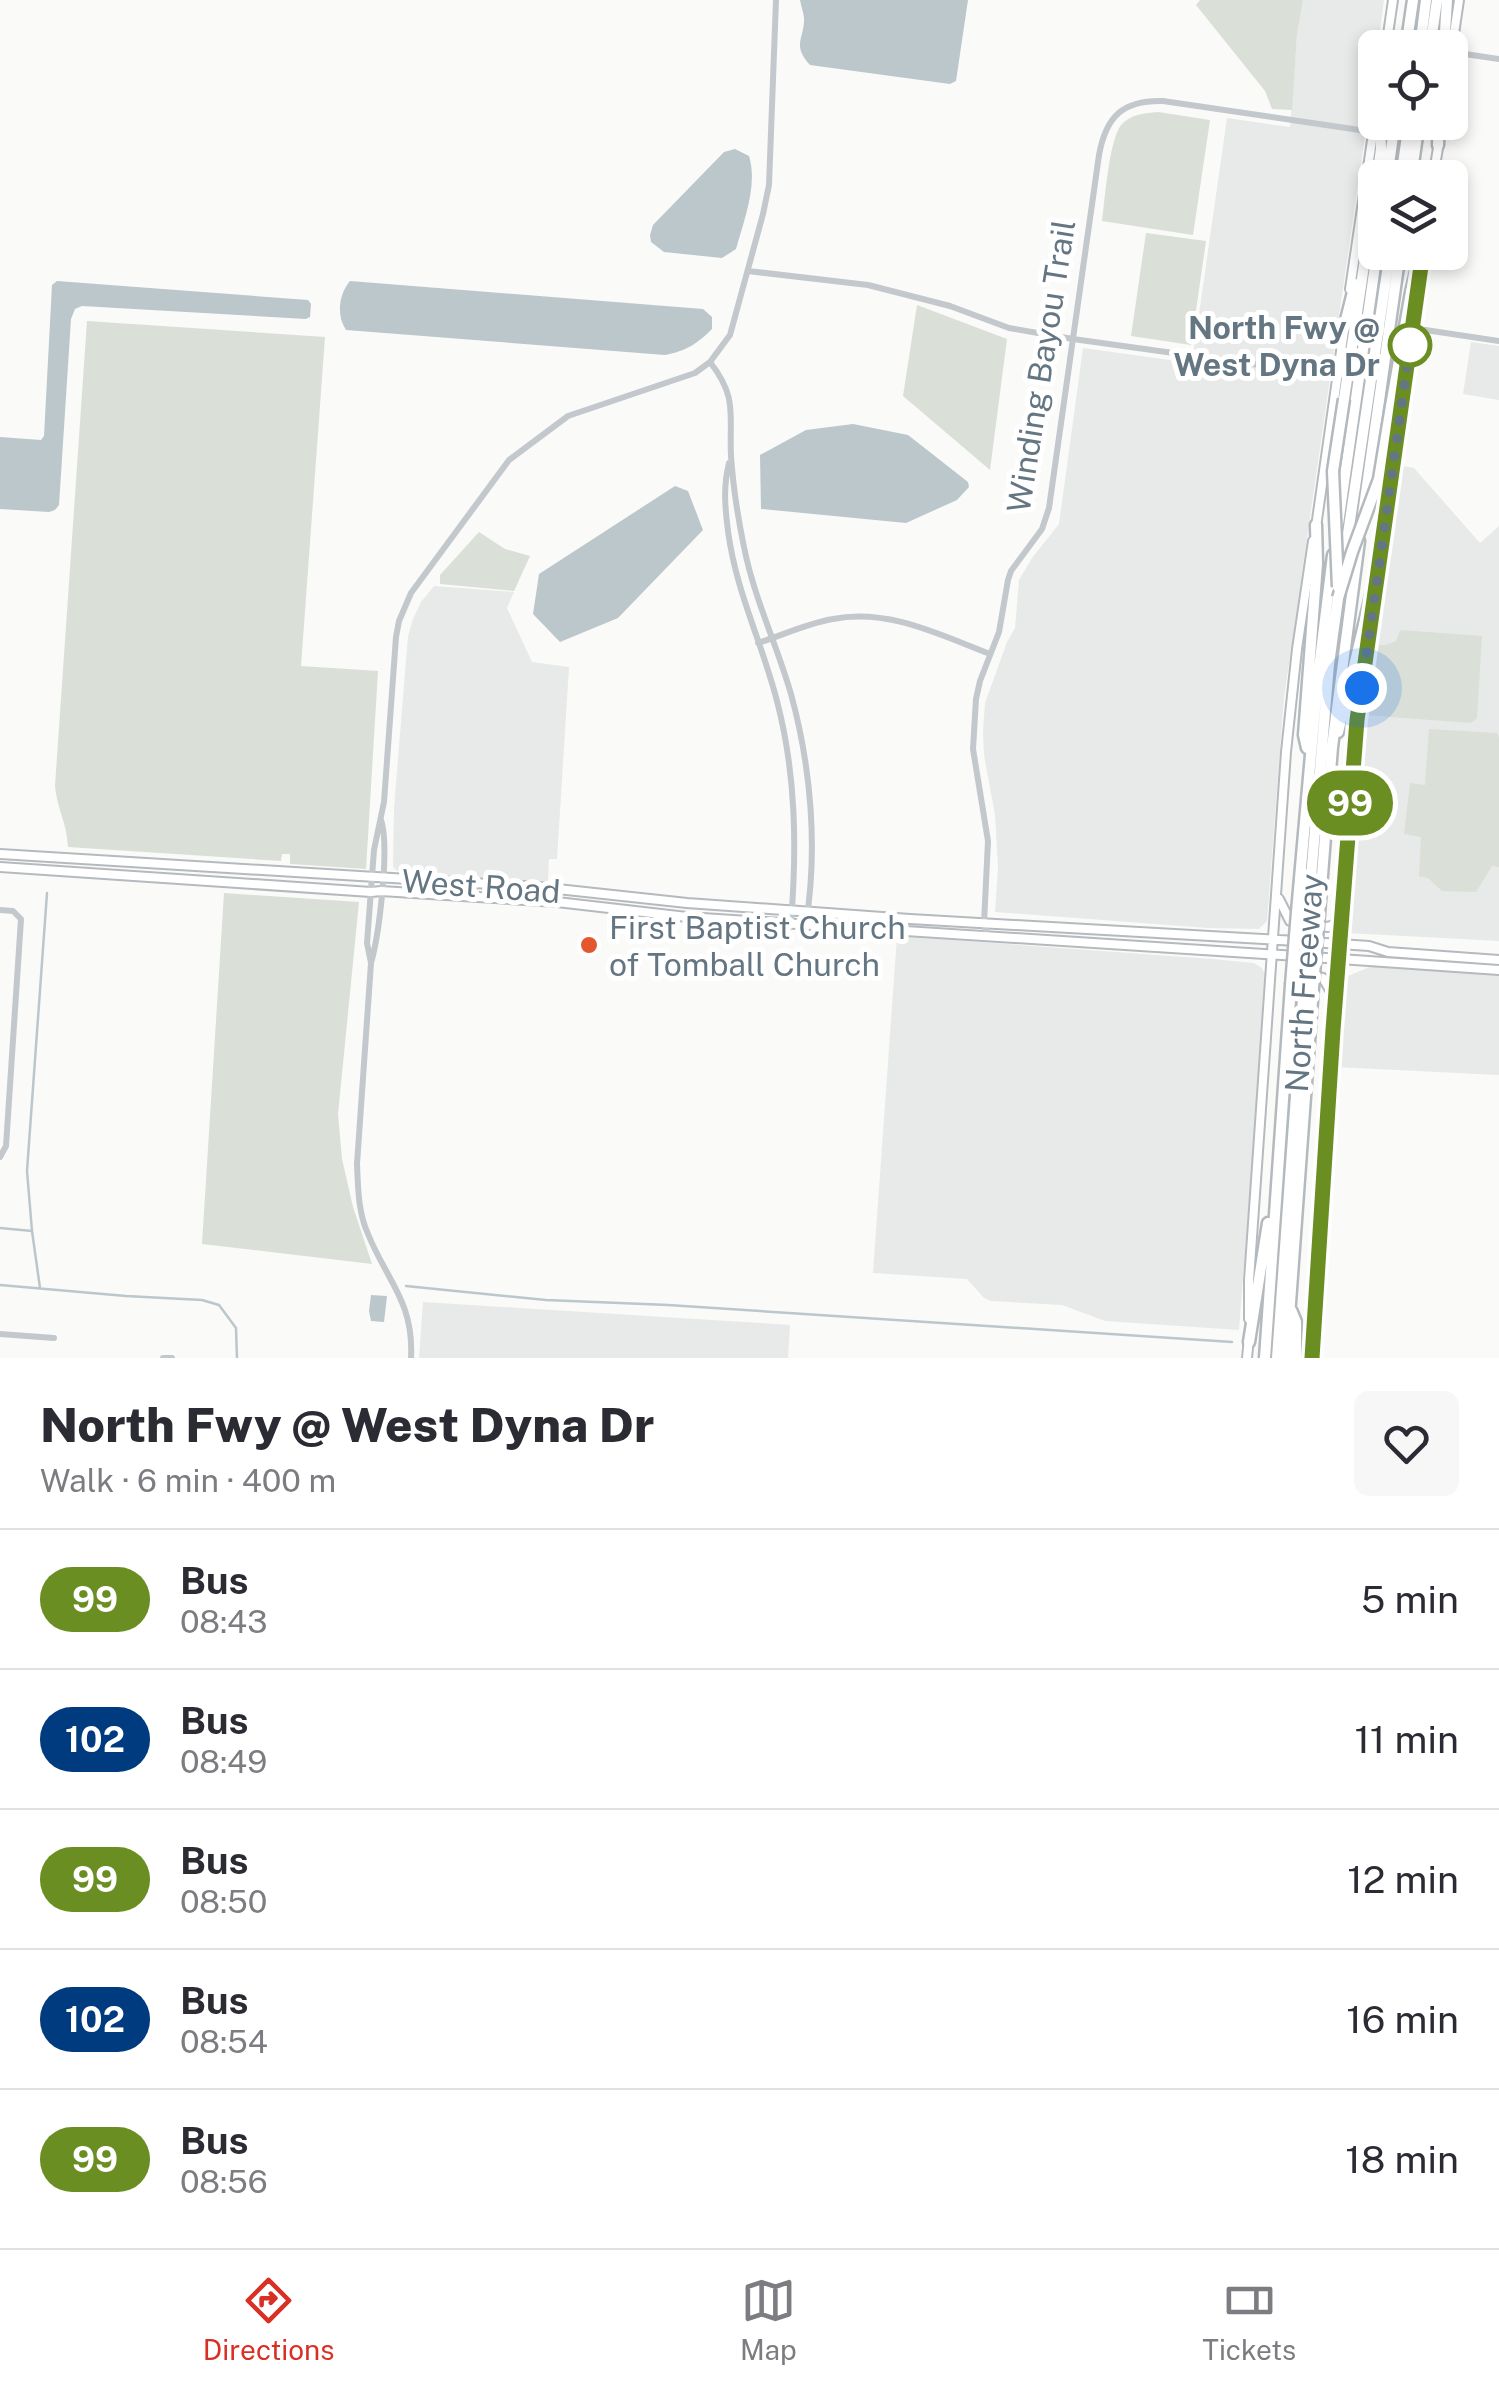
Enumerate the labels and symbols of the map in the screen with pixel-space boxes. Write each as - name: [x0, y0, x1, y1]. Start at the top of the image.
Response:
- street label: Winding Bayou Trail: [1000, 217, 1082, 515]
- place label: North Fwy @ West Dyna Dr: [1174, 309, 1380, 383]
- marker: North Fwy @ West Dyna Dr: [1389, 324, 1431, 366]
- your location: [1337, 663, 1387, 713]
- line badge: 99: [1305, 770, 1395, 836]
- street label: West Road: [400, 862, 562, 910]
- street label: North Freeway: [1278, 873, 1330, 1093]
- place label: First Baptist Church of Tomball Church: [609, 909, 906, 983]
- marker: First Baptist Church of Tomball Church: [578, 934, 600, 956]

